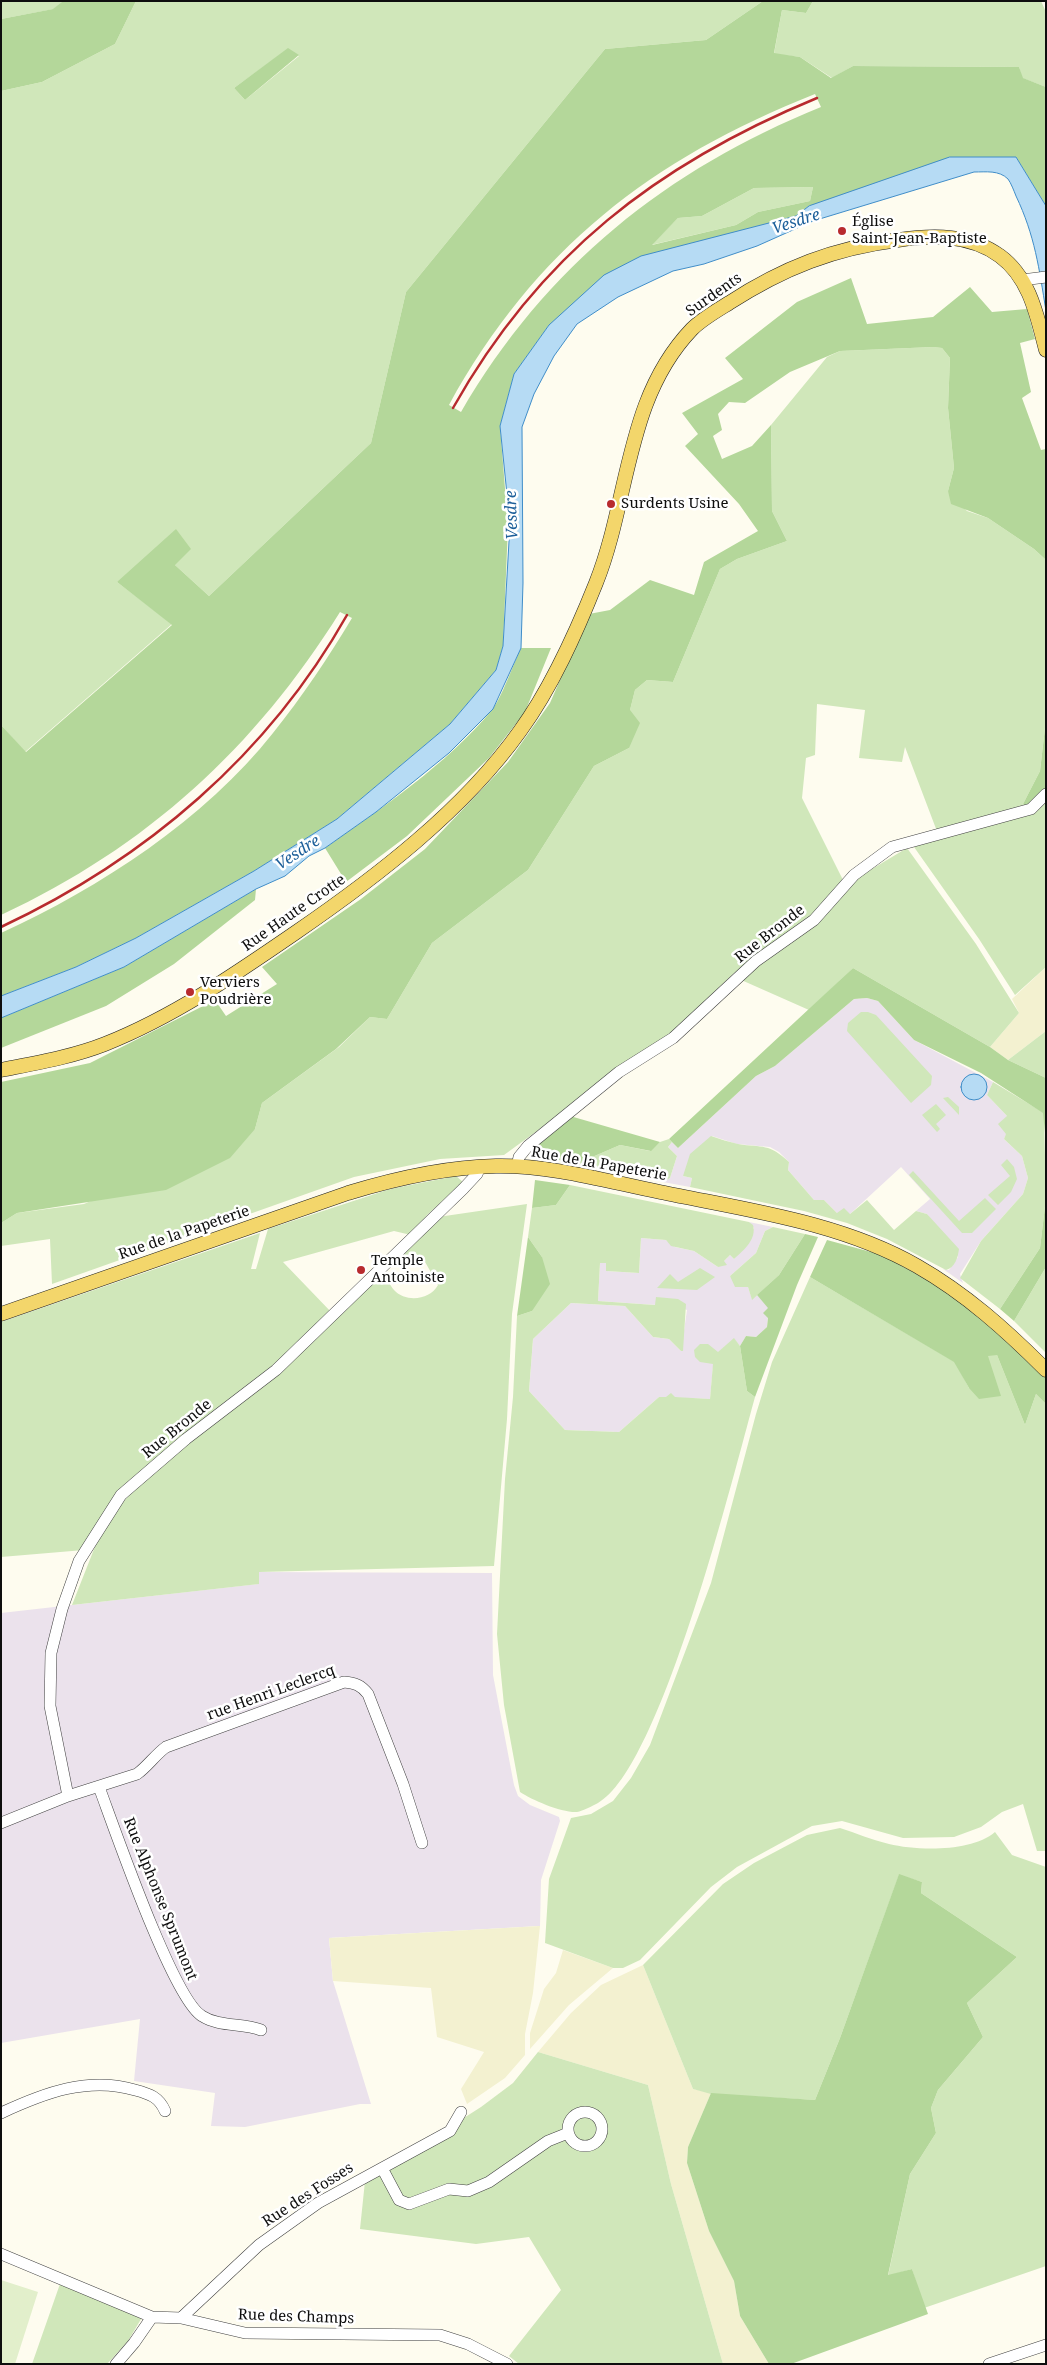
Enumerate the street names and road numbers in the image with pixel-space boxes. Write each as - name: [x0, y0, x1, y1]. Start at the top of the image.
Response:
- street label: Surdents: [683, 269, 745, 321]
- street label: Rue Haute Crotte: [239, 871, 349, 955]
- street label: Rue Bronde: [731, 901, 809, 967]
- street label: Rue de la Papeterie: [530, 1143, 668, 1185]
- street label: Rue de la Papeterie: [116, 1202, 252, 1264]
- street label: Rue Bronde: [139, 1396, 215, 1462]
- street label: rue Henri Leclercq: [205, 1661, 337, 1725]
- street label: Rue Alphonse Sprumont: [119, 1815, 201, 1983]
- street label: Rue des Fosses: [259, 2159, 357, 2231]
- street label: Rue des Champs: [237, 2306, 355, 2328]

